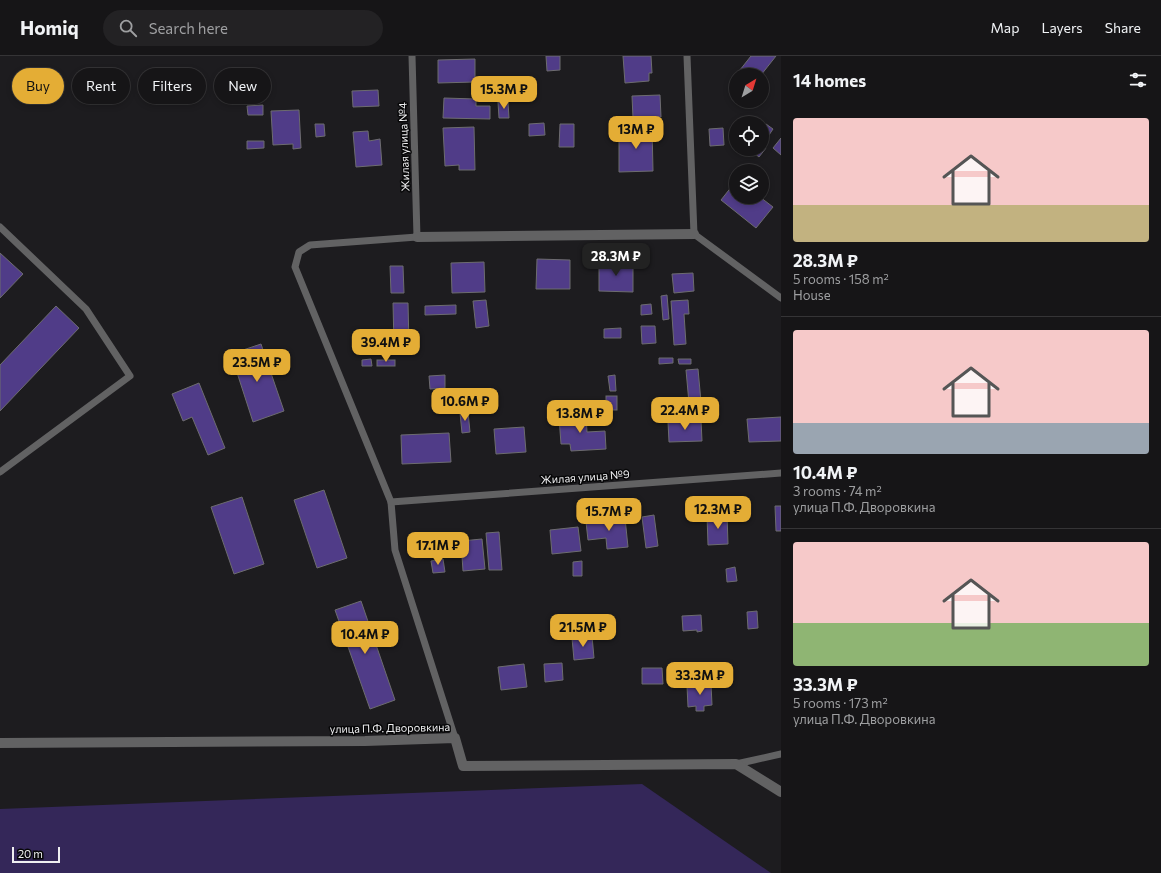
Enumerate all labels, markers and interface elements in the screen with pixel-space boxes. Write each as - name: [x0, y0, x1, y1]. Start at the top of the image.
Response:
- search box: [103, 10, 383, 46]
- text: Homiq: [20, 16, 79, 39]
- icon: search: [117, 17, 139, 39]
- text: Search here: [149, 19, 228, 37]
- text: Map: [991, 19, 1019, 36]
- text: Layers: [1041, 19, 1083, 36]
- text: Share: [1105, 19, 1141, 36]
- chip: Buy: [12, 68, 64, 104]
- chip: Rent: [72, 68, 130, 104]
- chip: Filters: [138, 68, 206, 104]
- chip: New: [214, 68, 271, 104]
- north arrow: [729, 68, 769, 108]
- map controls: [729, 68, 769, 204]
- icon: filters: [1127, 69, 1149, 91]
- text: 14 homes: [793, 70, 866, 91]
- pin: 15.3M ₽: [467, 76, 541, 110]
- text: 15.3M ₽: [480, 81, 528, 97]
- street label: Жилая улица №4: [395, 102, 412, 192]
- pin: 13M ₽: [608, 116, 664, 150]
- button: locate: [729, 116, 769, 156]
- text: 13M ₽: [617, 121, 655, 137]
- icon: home: [935, 144, 1007, 216]
- button: layers: [729, 164, 769, 204]
- pin: 28.3M ₽: [579, 243, 653, 277]
- text: 28.3M ₽: [591, 248, 641, 264]
- text: 28.3M ₽: [793, 250, 858, 271]
- text: 5 rooms · 158 m²: [793, 271, 889, 287]
- text: House: [793, 287, 831, 303]
- pin: 39.4M ₽: [349, 329, 423, 363]
- text: 39.4M ₽: [361, 334, 411, 350]
- pin: 23.5M ₽: [220, 349, 294, 383]
- text: 23.5M ₽: [232, 354, 282, 370]
- icon: home: [935, 356, 1007, 428]
- pin: 10.6M ₽: [428, 388, 502, 422]
- text: 10.6M ₽: [440, 393, 490, 409]
- pin: 22.4M ₽: [648, 397, 722, 431]
- pin: 13.8M ₽: [543, 400, 617, 434]
- text: 22.4M ₽: [660, 402, 710, 418]
- text: 13.8M ₽: [556, 405, 604, 421]
- text: 10.4M ₽: [793, 462, 857, 483]
- street label: Жилая улица №9: [540, 467, 630, 486]
- text: 3 rooms · 74 m²: [793, 483, 882, 499]
- pin: 12.3M ₽: [681, 496, 755, 530]
- pin: 15.7M ₽: [572, 498, 646, 532]
- text: улица П.Ф. Дворовкина: [793, 499, 935, 515]
- text: 12.3M ₽: [694, 501, 742, 517]
- text: 15.7M ₽: [585, 503, 633, 519]
- pin: 17.1M ₽: [401, 532, 475, 566]
- text: 17.1M ₽: [416, 537, 460, 553]
- icon: home: [935, 568, 1007, 640]
- pin: 21.5M ₽: [546, 614, 620, 648]
- text: 21.5M ₽: [559, 619, 607, 635]
- pin: 10.4M ₽: [328, 621, 402, 655]
- text: 10.4M ₽: [340, 626, 390, 642]
- pin: 33.3M ₽: [663, 662, 737, 696]
- text: 33.3M ₽: [675, 667, 725, 683]
- text: 33.3M ₽: [793, 674, 858, 695]
- text: 5 rooms · 173 m²: [793, 695, 888, 711]
- text: улица П.Ф. Дворовкина: [793, 711, 935, 727]
- street label: улица П.Ф. Дворовкина: [330, 720, 450, 735]
- scale bar: [12, 845, 60, 864]
- text: 20 m: [18, 847, 43, 860]

